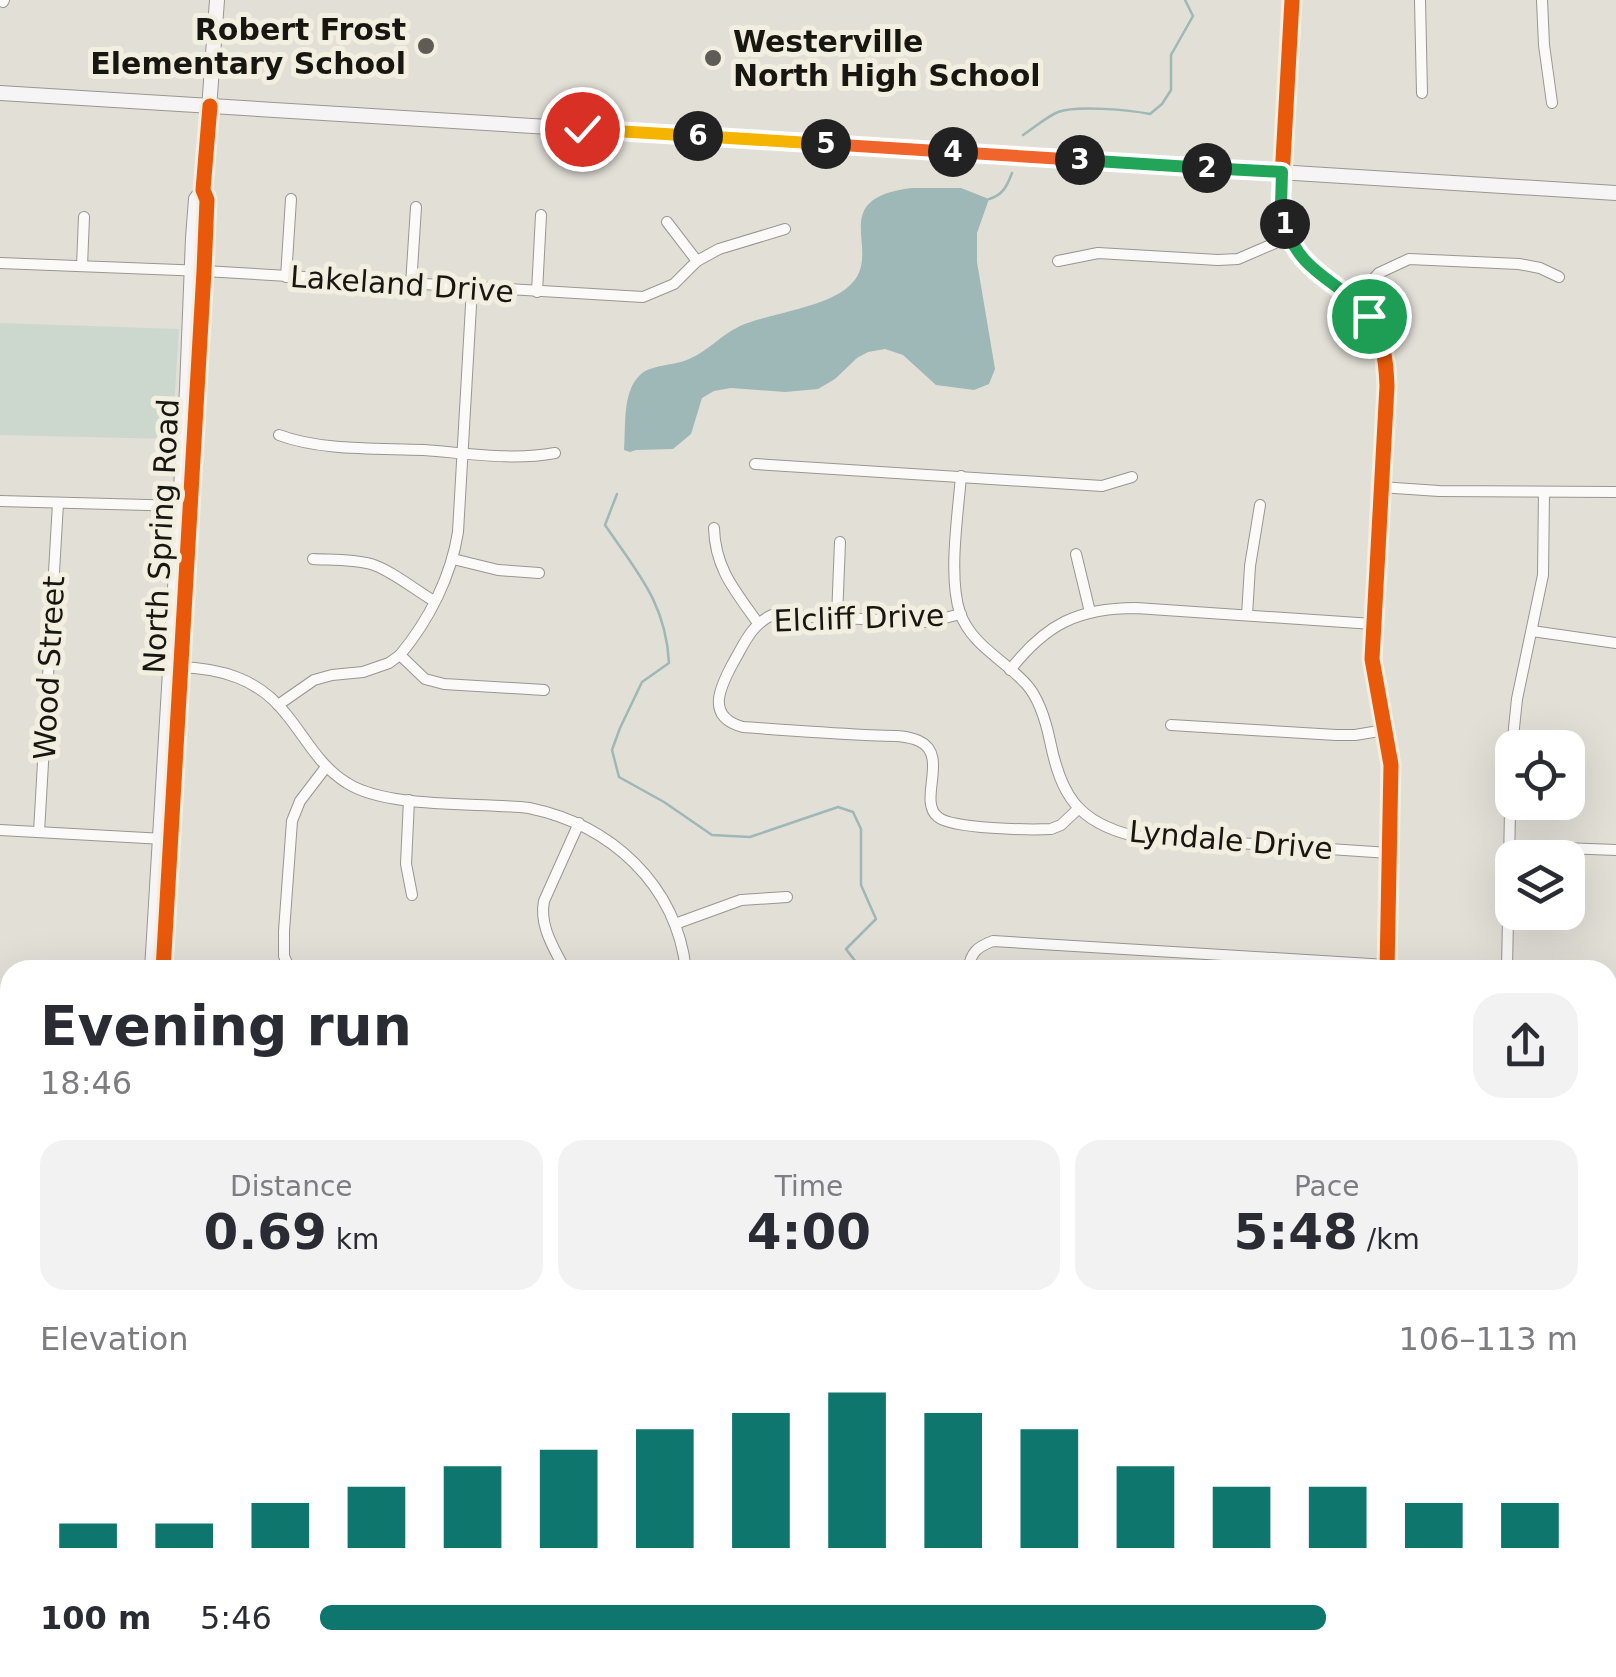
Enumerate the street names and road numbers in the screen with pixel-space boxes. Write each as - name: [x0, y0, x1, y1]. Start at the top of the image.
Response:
- street label: Lakeland Drive: [289, 259, 515, 309]
- street label: North Spring Road: [136, 398, 186, 674]
- street label: Wood Street: [27, 575, 71, 761]
- street label: Elcliff Drive: [773, 598, 945, 638]
- street label: Lyndale Drive: [1128, 814, 1334, 866]

